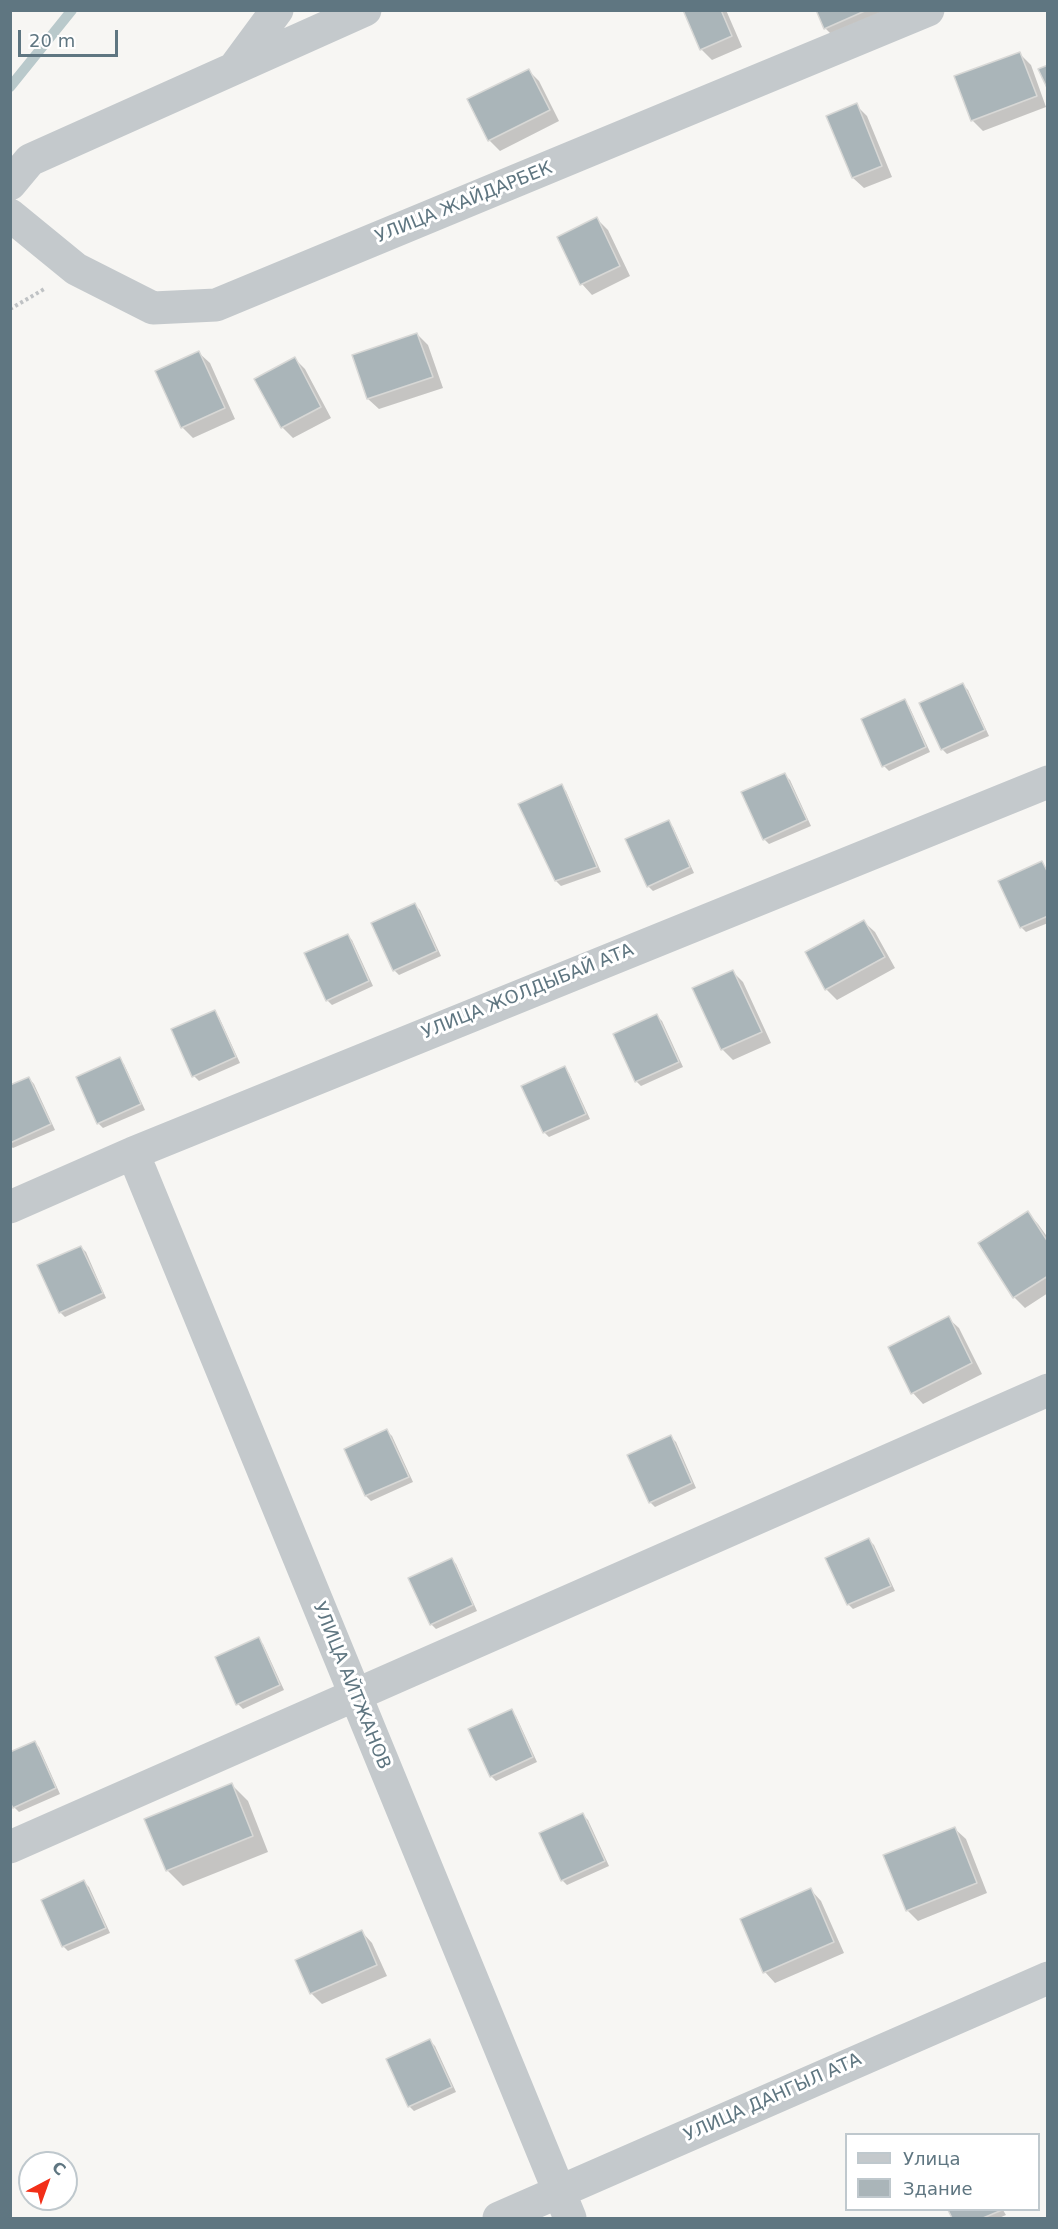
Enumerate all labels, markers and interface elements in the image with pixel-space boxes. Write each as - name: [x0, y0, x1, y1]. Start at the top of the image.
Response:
- scale bar: [21, 18, 122, 56]
- text: 20 m: [29, 30, 75, 51]
- street label: УЛИЦА ЖАЙДАРБЕК: [372, 158, 556, 248]
- street label: УЛИЦА ЖОЛДЫБАЙ АТА: [419, 940, 637, 1044]
- street label: УЛИЦА АЙТЖАНОВ: [308, 1599, 394, 1773]
- street label: УЛИЦА ДАНГЫЛ АТА: [681, 2049, 865, 2147]
- legend: [845, 2133, 1040, 2211]
- text: Улица: [903, 2148, 960, 2169]
- north arrow: [18, 2151, 78, 2211]
- text: С: [48, 2158, 69, 2180]
- text: Здание: [903, 2178, 973, 2199]

